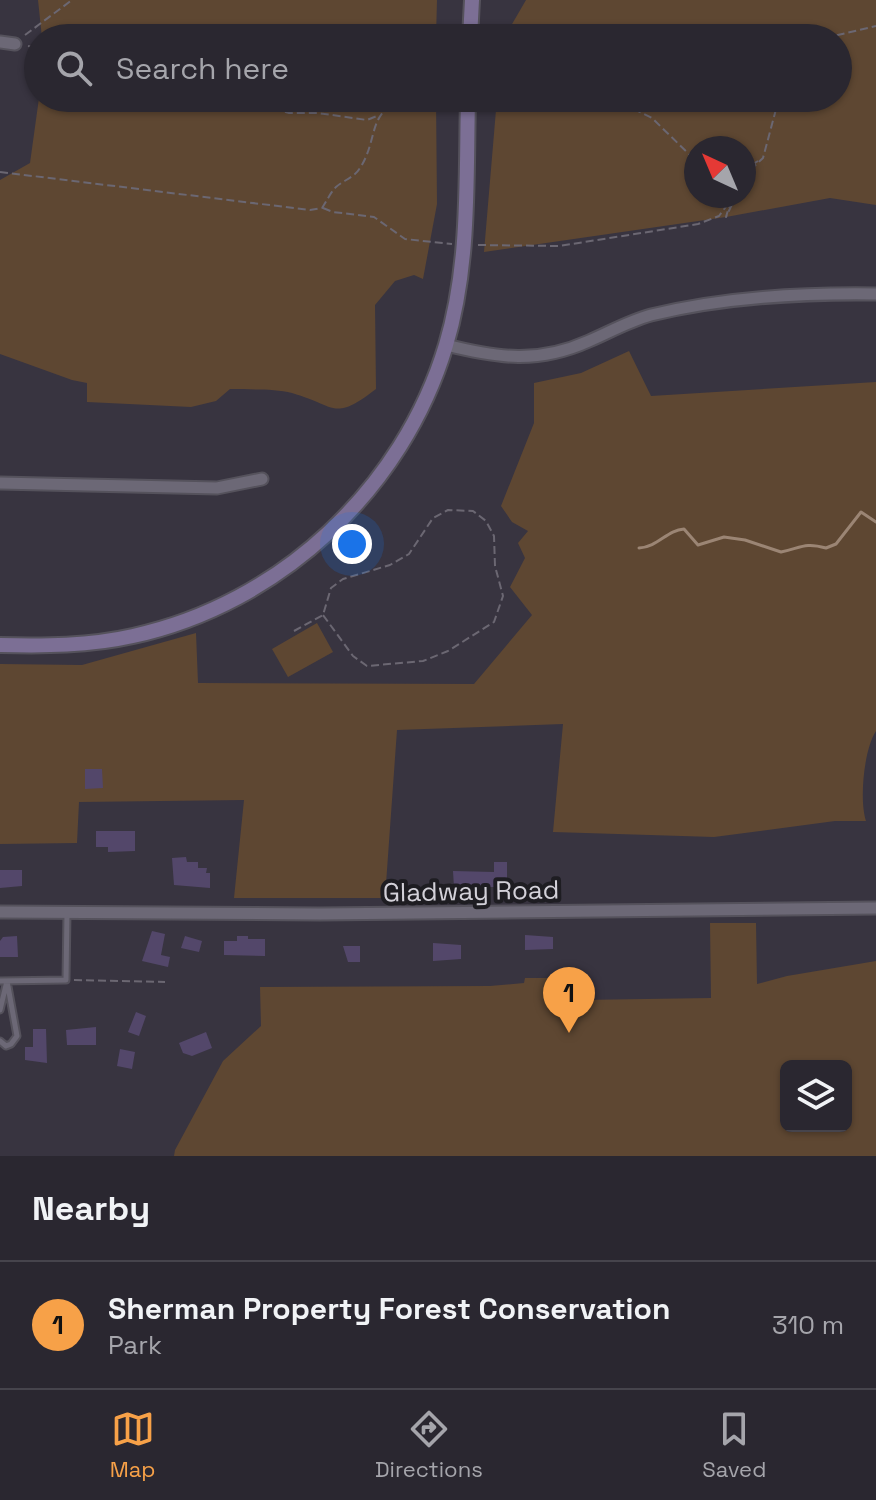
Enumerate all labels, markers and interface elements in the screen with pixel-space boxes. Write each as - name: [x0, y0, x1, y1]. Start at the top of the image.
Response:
- search box: [24, 24, 852, 112]
- icon: search: [52, 46, 96, 90]
- text: Search here: [116, 49, 289, 88]
- north arrow: [684, 136, 756, 208]
- your location: [332, 524, 372, 564]
- street label: Gladway Road: [382, 872, 560, 910]
- pin: 1: [543, 967, 595, 1033]
- map controls: [780, 1060, 852, 1132]
- button: layers: [780, 1060, 852, 1132]
- text: Nearby: [32, 1187, 150, 1230]
- text: Sherman Property Forest Conservation: [108, 1289, 670, 1328]
- text: 1: [52, 1308, 64, 1342]
- text: 310 m: [772, 1308, 844, 1342]
- text: Park: [108, 1328, 162, 1362]
- tab: Map: [110, 1407, 156, 1483]
- tab: Directions: [375, 1407, 483, 1483]
- tab: Saved: [702, 1407, 766, 1483]

